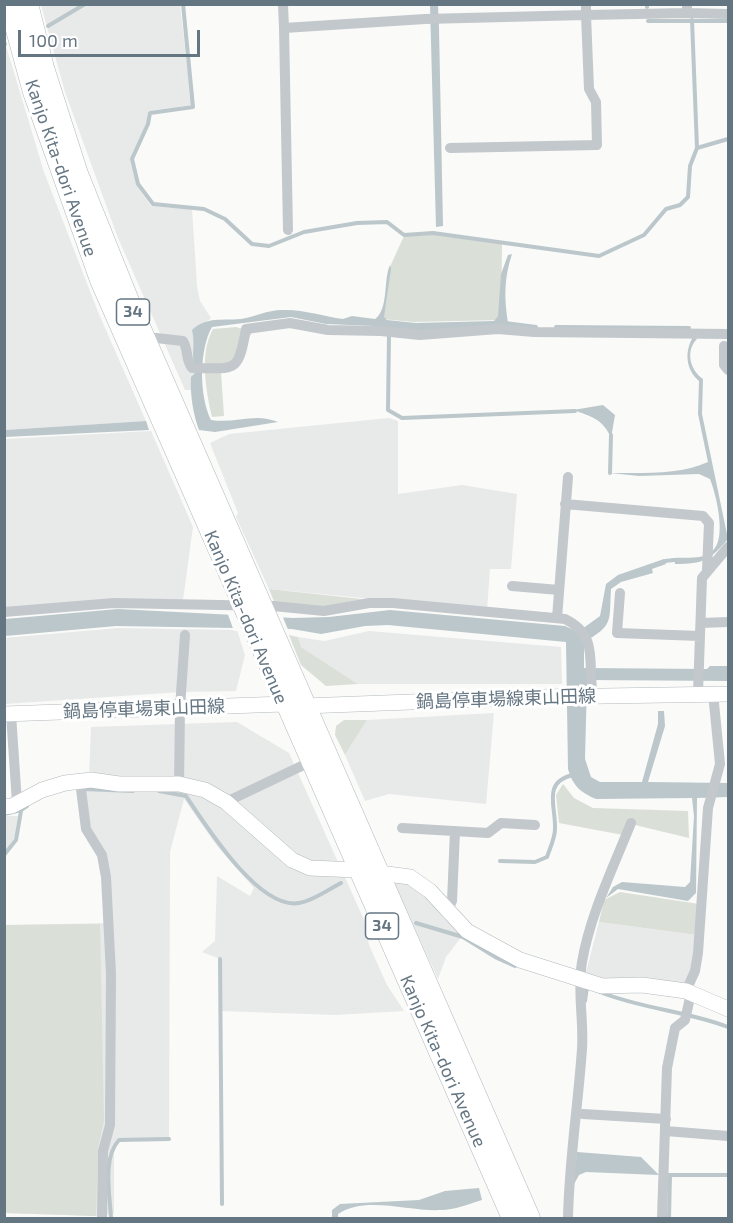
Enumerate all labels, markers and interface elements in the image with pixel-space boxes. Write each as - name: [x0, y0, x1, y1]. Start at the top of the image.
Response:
- scale bar: [21, 18, 202, 56]
- text: 100 m: [29, 29, 78, 51]
- street label: Kanjo Kita-dori Avenue: [20, 76, 102, 260]
- road number: 34: [116, 299, 150, 325]
- street label: Kanjo Kita-dori Avenue: [200, 527, 292, 707]
- street label: 鍋島停車場線東山田線: [416, 685, 596, 713]
- street label: 鍋島停車場東山田線: [63, 695, 225, 723]
- road number: 34: [366, 913, 398, 939]
- street label: Kanjo Kita-dori Avenue: [395, 972, 491, 1150]

